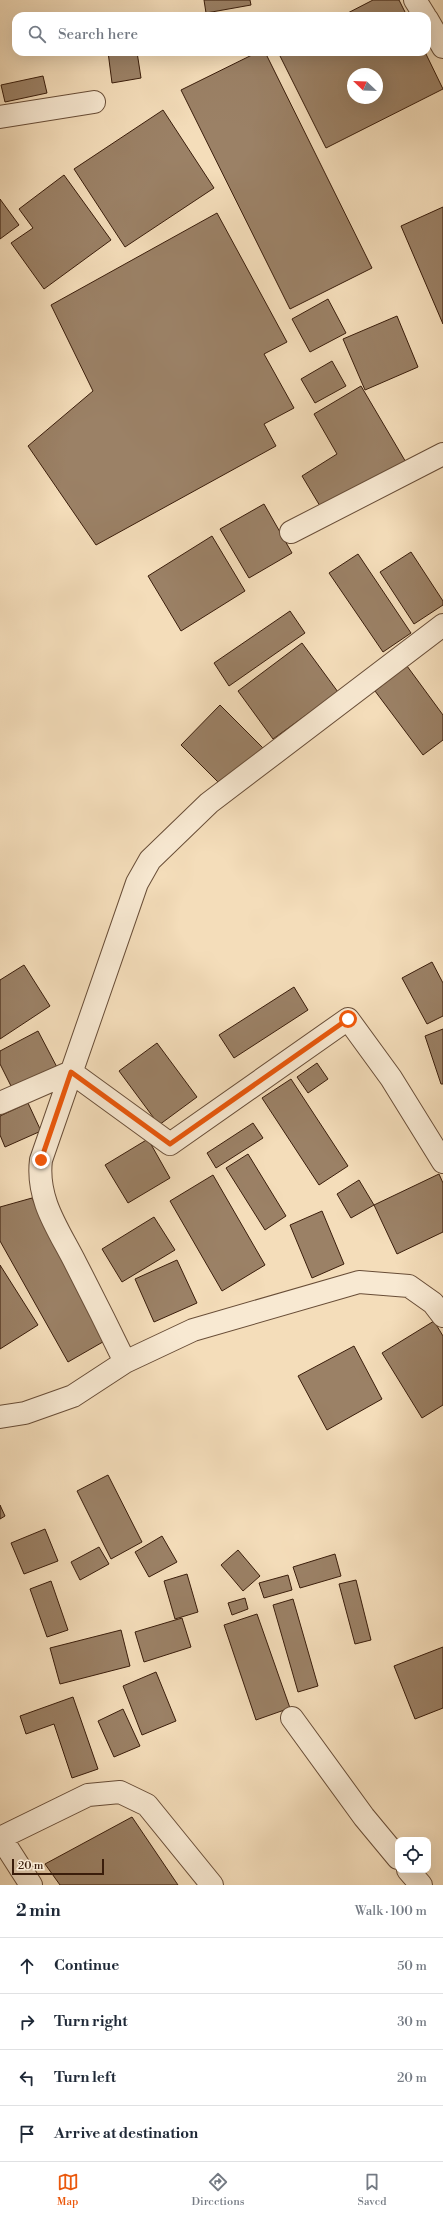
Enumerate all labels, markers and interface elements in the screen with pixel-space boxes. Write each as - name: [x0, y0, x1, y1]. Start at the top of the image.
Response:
- search box: [12, 12, 431, 56]
- icon: search: [26, 23, 48, 45]
- text: Search here: [58, 25, 138, 44]
- north arrow: [347, 68, 383, 104]
- route start: [339, 1010, 357, 1028]
- route end: [32, 1151, 50, 1169]
- map controls: [395, 1837, 431, 1873]
- button: locate: [395, 1837, 431, 1873]
- scale bar: [12, 1857, 104, 1876]
- text: 20 m: [18, 1859, 43, 1873]
- text: 2 min: [16, 1900, 61, 1922]
- text: Walk · 100 m: [355, 1903, 427, 1919]
- icon: ahead: [16, 1955, 38, 1977]
- text: Continue: [54, 1956, 119, 1975]
- text: 50 m: [397, 1958, 427, 1974]
- icon: right: [16, 2011, 38, 2033]
- text: Turn right: [54, 2012, 128, 2031]
- text: 30 m: [397, 2014, 427, 2030]
- icon: left: [16, 2067, 38, 2089]
- text: Turn left: [54, 2068, 116, 2087]
- text: 20 m: [397, 2070, 427, 2086]
- icon: arrive: [16, 2123, 38, 2145]
- text: Arrive at destination: [54, 2124, 198, 2143]
- tab: Map: [57, 2171, 79, 2209]
- tab: Directions: [192, 2171, 245, 2209]
- tab: Saved: [358, 2171, 386, 2209]

